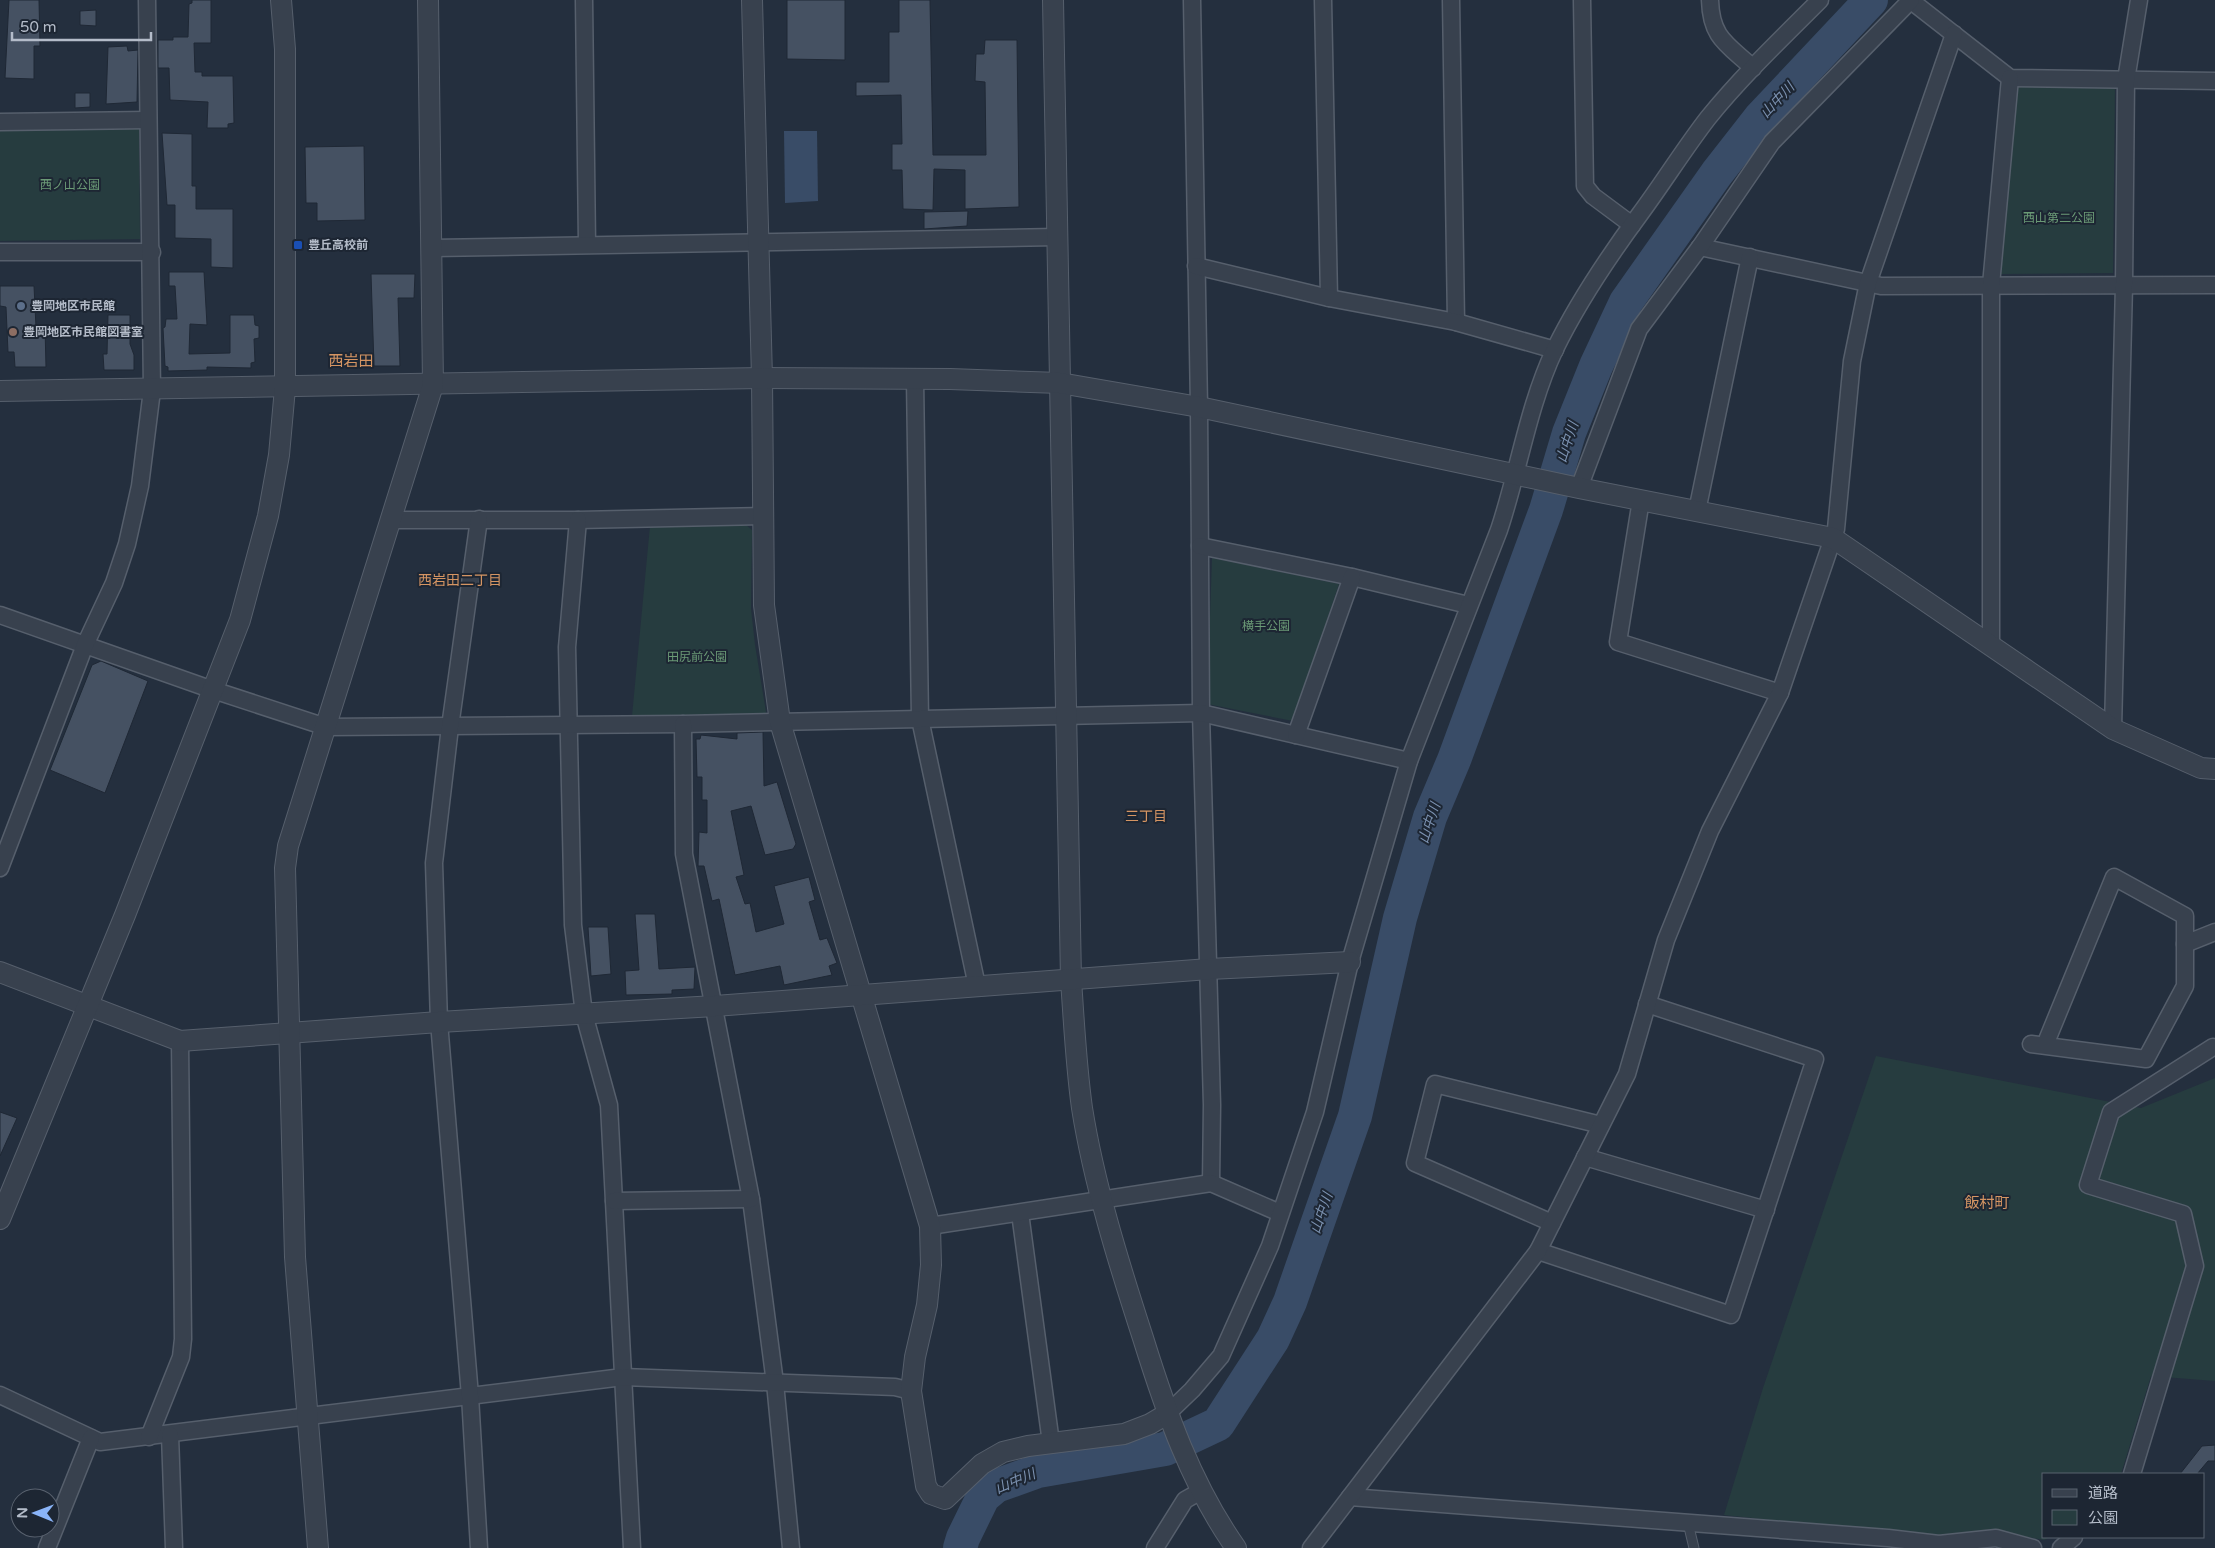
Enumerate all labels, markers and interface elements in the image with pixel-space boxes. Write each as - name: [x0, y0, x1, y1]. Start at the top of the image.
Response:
- scale bar: [12, 10, 151, 42]
- text: 50 m: [20, 18, 57, 36]
- water label: 山中川: [1757, 78, 1799, 121]
- park label: 西ノ山公園: [40, 178, 100, 192]
- park label: 西山第二公園: [2023, 211, 2095, 225]
- place label: 豊丘高校前: [308, 238, 368, 252]
- marker: 豊丘高校前: [292, 239, 304, 251]
- place label: 豊岡地区市民館: [31, 299, 115, 313]
- marker: 豊岡地区市民館: [15, 300, 27, 312]
- place label: 豊岡地区市民館図書室: [23, 325, 143, 339]
- marker: 豊岡地区市民館図書室: [7, 326, 19, 338]
- district label: 西岩田: [328, 352, 374, 370]
- water label: 山中川: [1553, 418, 1583, 465]
- district label: 西岩田二丁目: [418, 572, 502, 589]
- park label: 横手公園: [1242, 619, 1290, 633]
- park label: 田尻前公園: [667, 650, 727, 664]
- water label: 山中川: [1415, 799, 1445, 846]
- district label: 三丁目: [1125, 808, 1167, 825]
- water label: 山中川: [1307, 1189, 1337, 1236]
- district label: 飯村町: [1964, 1194, 2010, 1212]
- water label: 山中川: [993, 1465, 1040, 1497]
- legend: [2042, 1473, 2205, 1538]
- text: 道路: [2088, 1484, 2118, 1502]
- north arrow: [10, 1488, 60, 1538]
- text: N: [14, 1507, 31, 1519]
- text: 公園: [2088, 1509, 2118, 1527]

